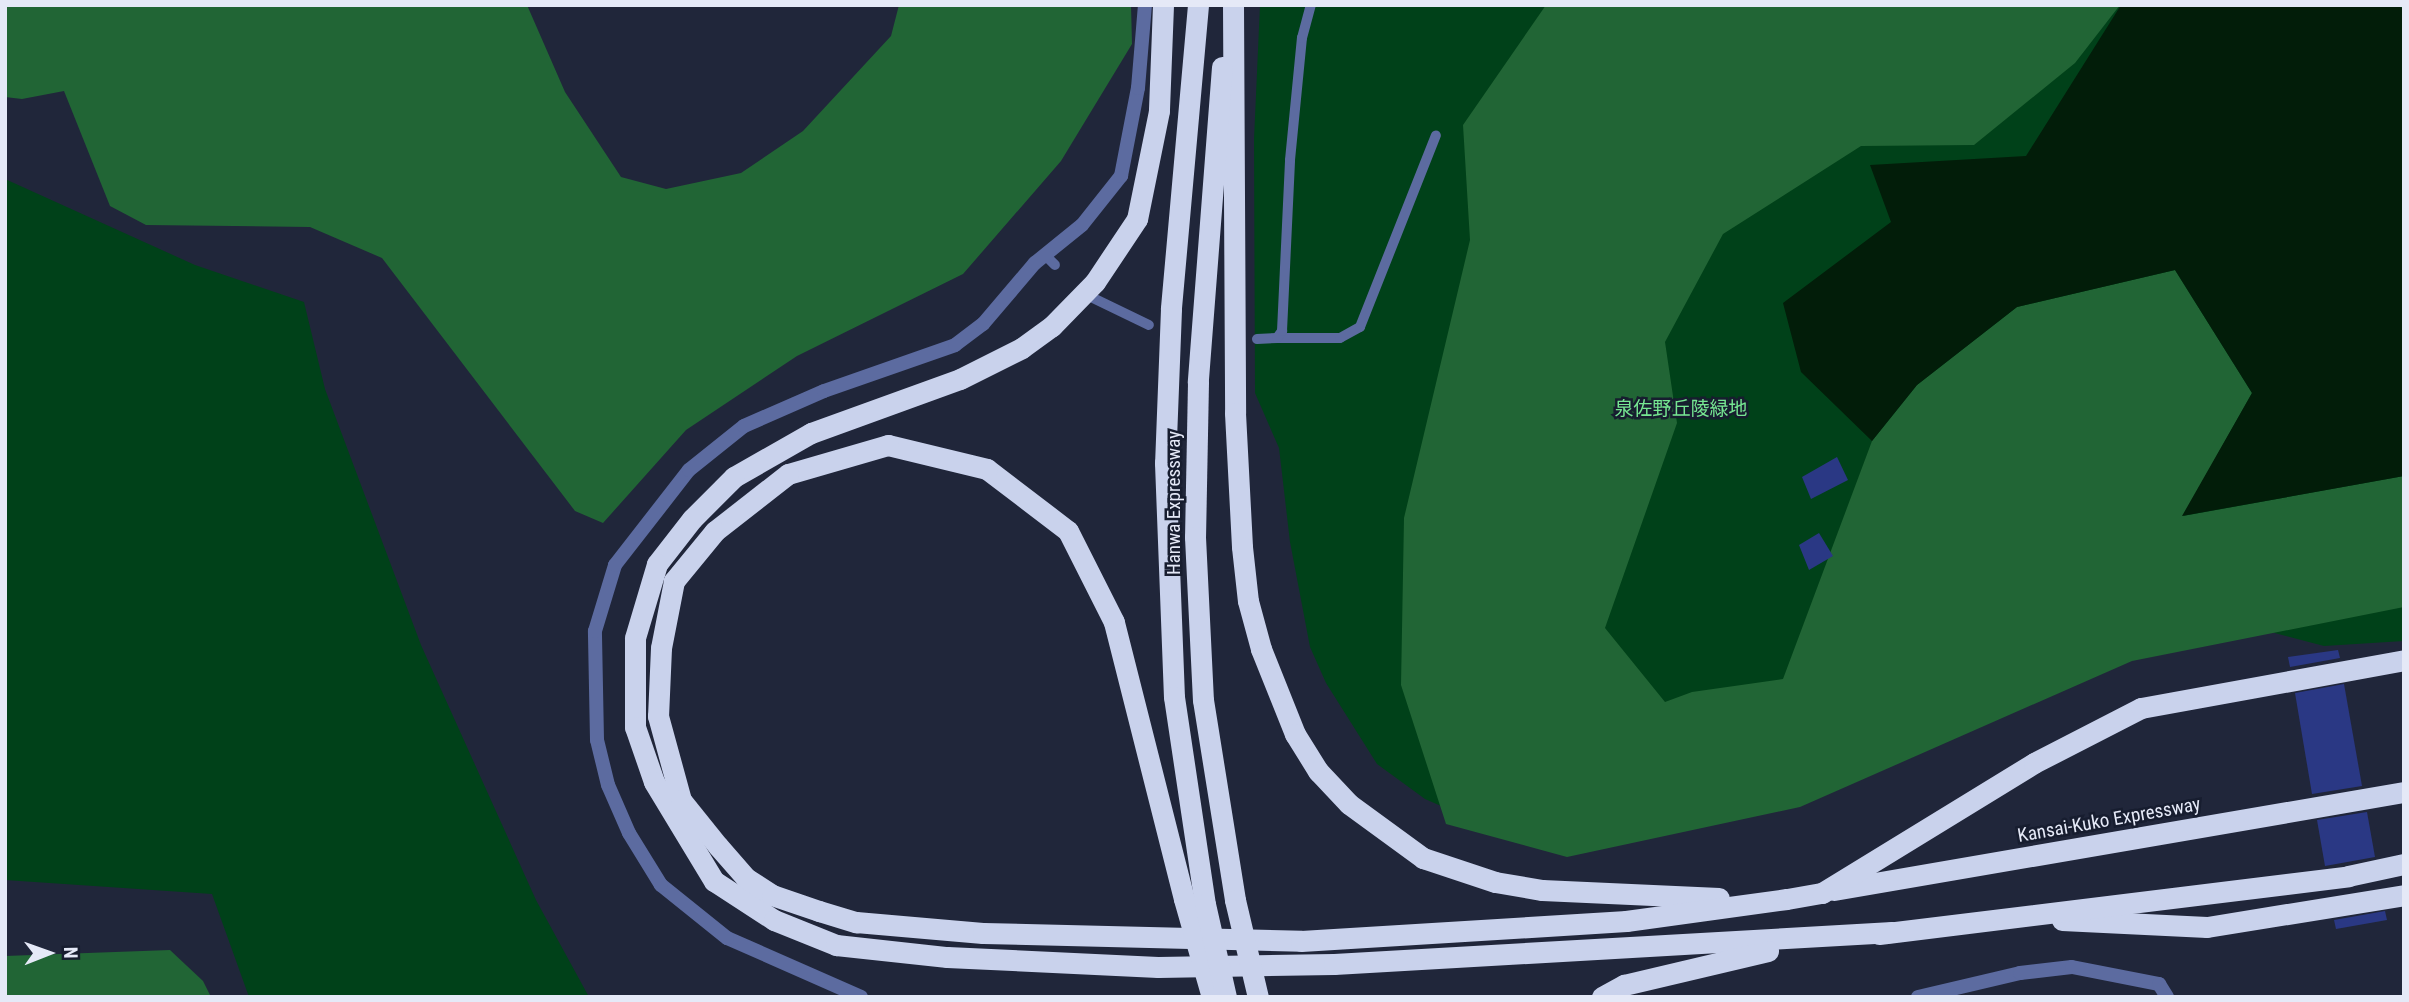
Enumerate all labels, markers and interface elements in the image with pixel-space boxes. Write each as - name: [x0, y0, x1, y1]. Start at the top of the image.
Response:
- park label: 泉佐野丘陵緑地: [1615, 398, 1747, 420]
- street label: Hanwa Expressway: [1163, 431, 1185, 575]
- street label: Kansai-Kuko Expressway: [2016, 793, 2202, 847]
- north arrow: [14, 918, 84, 988]
- text: N: [59, 947, 82, 959]

